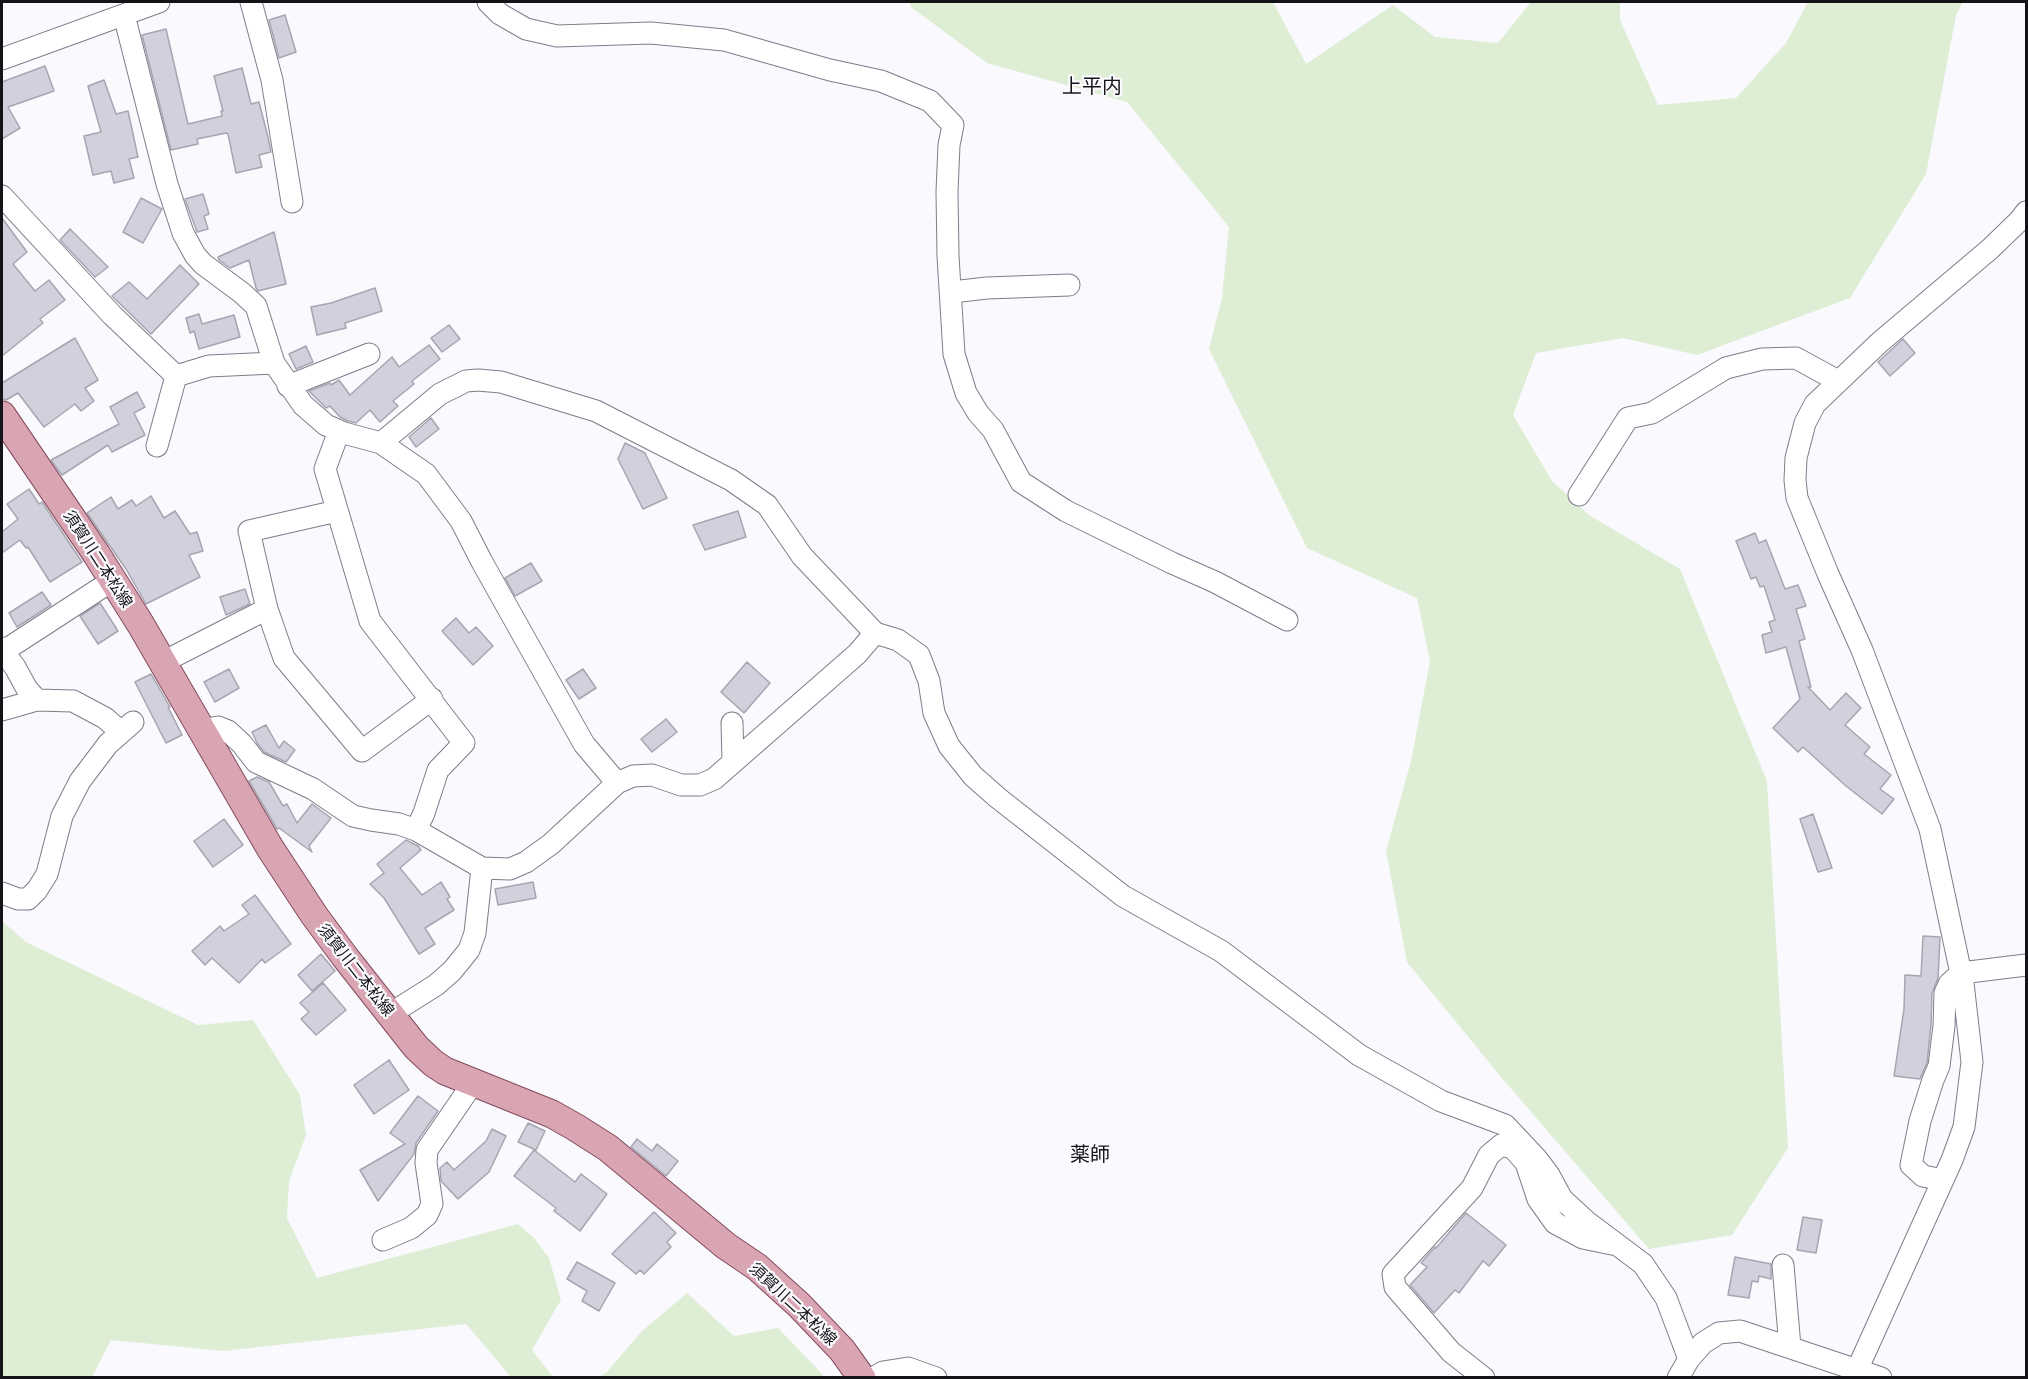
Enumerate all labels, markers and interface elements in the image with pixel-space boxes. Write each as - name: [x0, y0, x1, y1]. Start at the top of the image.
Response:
- district label: 上平内: [1062, 74, 1122, 98]
- street label: 須賀川二本松線: [59, 507, 137, 611]
- street label: 須賀川二本松線: [314, 920, 398, 1020]
- district label: 薬師: [1070, 1142, 1110, 1166]
- street label: 須賀川二本松線: [745, 1259, 841, 1349]

